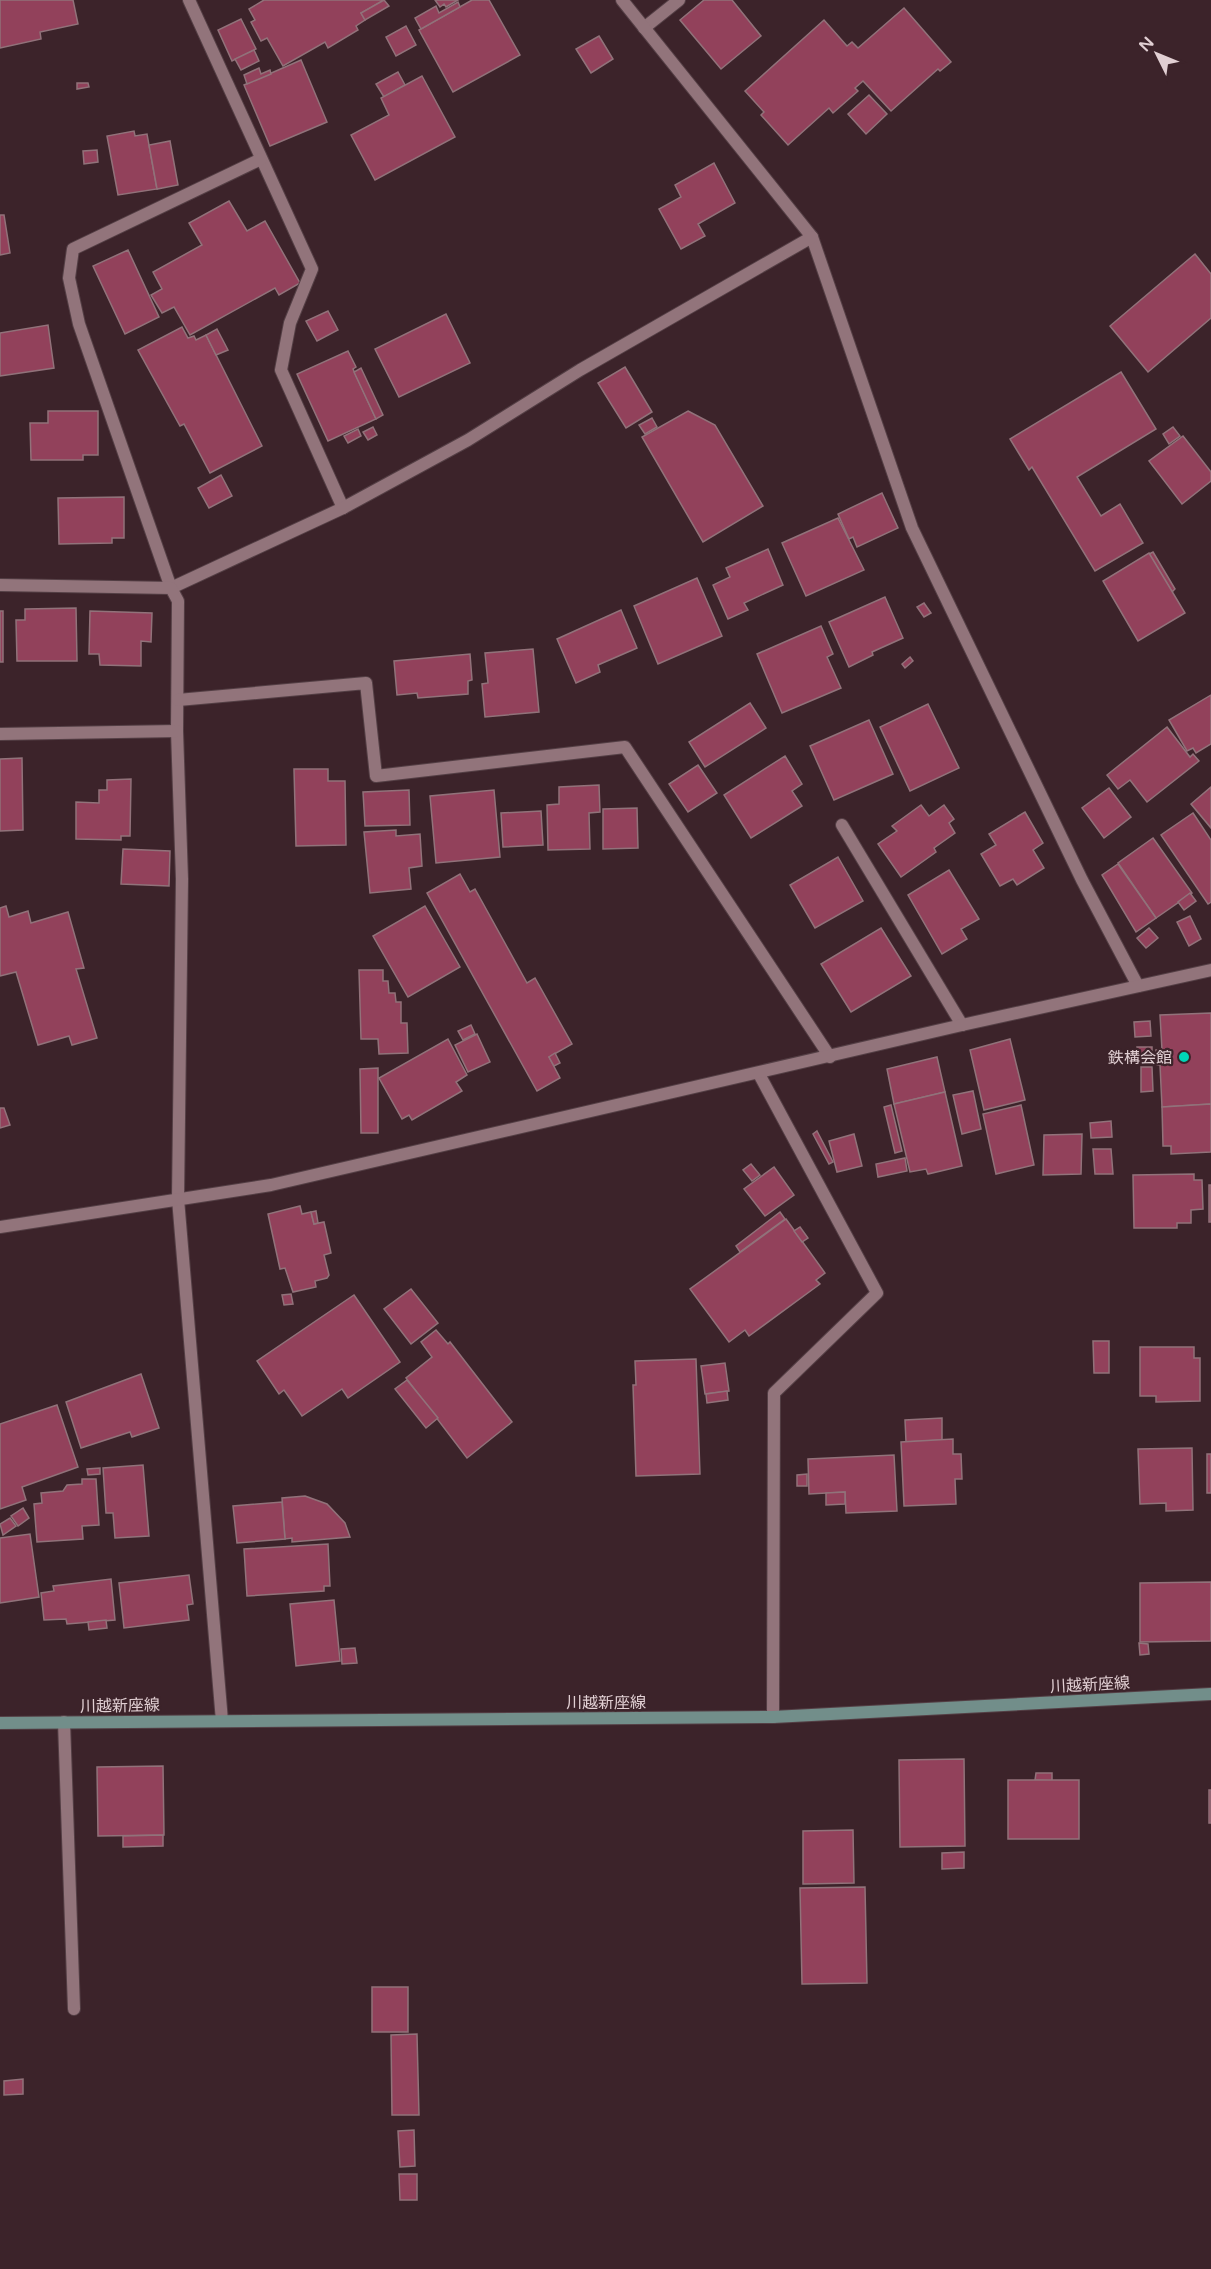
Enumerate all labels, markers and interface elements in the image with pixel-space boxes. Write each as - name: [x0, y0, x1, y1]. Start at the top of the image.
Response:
- north arrow: [1127, 24, 1187, 84]
- text: N: [1135, 33, 1158, 56]
- place label: 鉄構会館: [1108, 1048, 1172, 1068]
- marker: 鉄構会館: [1177, 1050, 1191, 1064]
- street label: 川越新座線: [1050, 1673, 1131, 1697]
- street label: 川越新座線: [566, 1693, 646, 1713]
- street label: 川越新座線: [80, 1695, 160, 1717]

